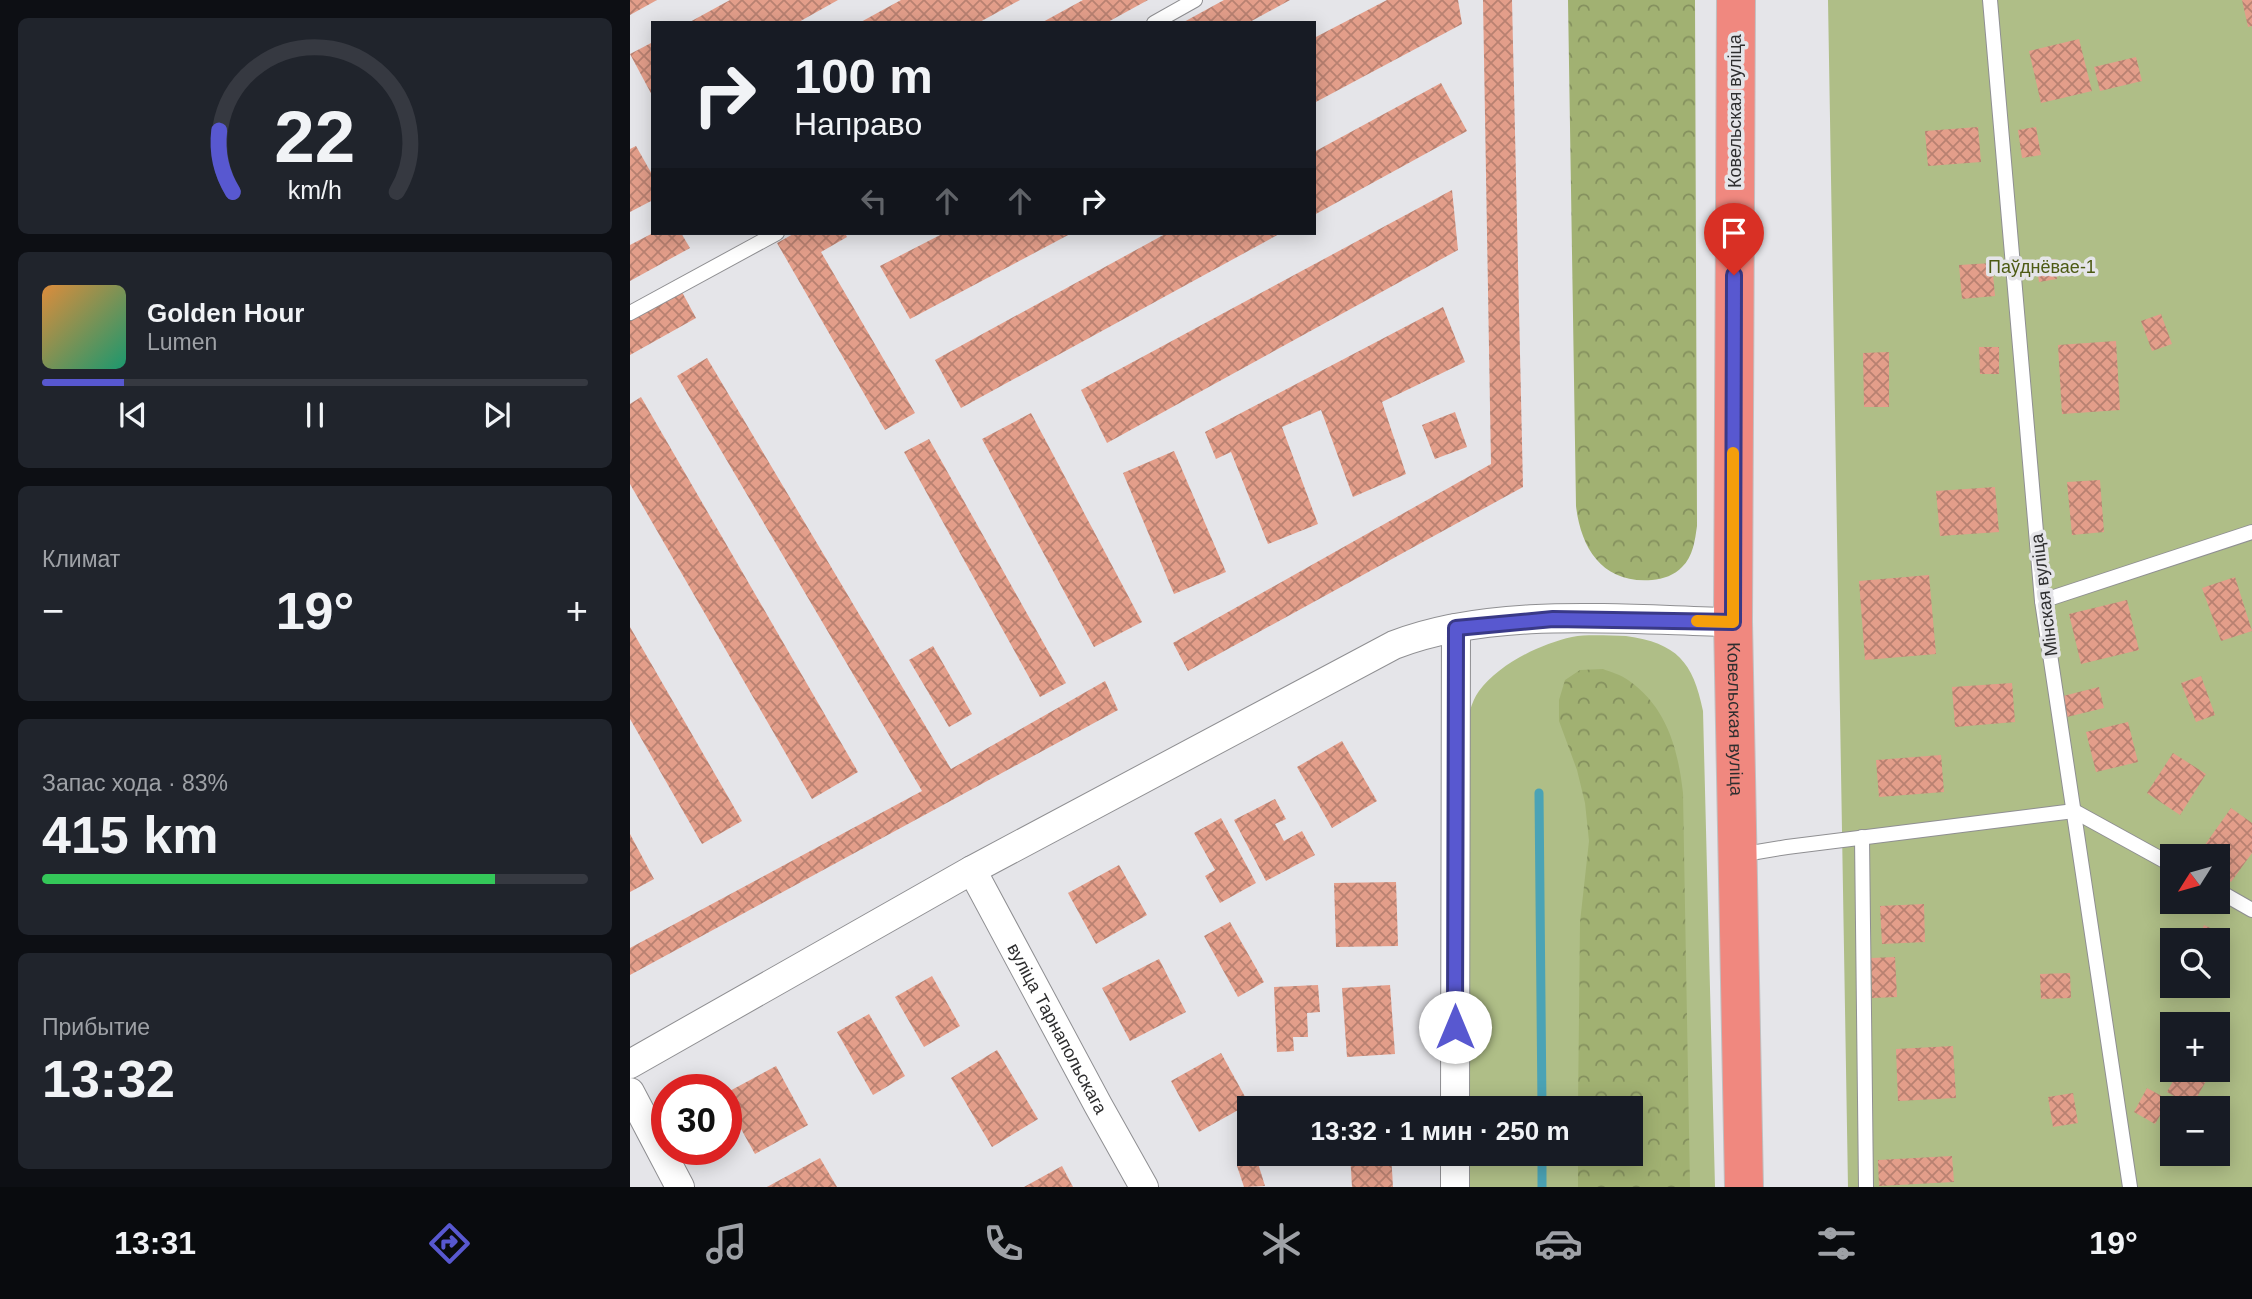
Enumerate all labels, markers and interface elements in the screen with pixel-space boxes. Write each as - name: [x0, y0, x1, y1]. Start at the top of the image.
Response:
- street label: Ковельская вуліца: [1725, 33, 1745, 188]
- icon: right: [679, 49, 770, 140]
- text: 100 m: [794, 49, 933, 103]
- text: 22: [275, 96, 355, 177]
- text: Направо: [794, 106, 922, 142]
- text: km/h: [288, 176, 342, 204]
- icon: left: [855, 182, 893, 220]
- icon: ahead: [928, 182, 966, 220]
- icon: ahead: [1001, 182, 1039, 220]
- icon: right: [1074, 182, 1112, 220]
- pin: [1704, 203, 1764, 275]
- icon: arrive: [1715, 214, 1753, 252]
- park label: Паўднёвае-1: [1988, 257, 2096, 277]
- text: Golden Hour: [147, 298, 304, 328]
- text: Lumen: [147, 329, 217, 355]
- icon: previous: [114, 396, 152, 434]
- icon: pause: [296, 396, 334, 434]
- icon: next: [478, 396, 516, 434]
- street label: Мінская вуліца: [2026, 531, 2061, 658]
- text: Климат: [42, 546, 120, 572]
- text: 19°: [276, 582, 354, 640]
- text: −: [42, 590, 64, 632]
- text: +: [566, 590, 588, 632]
- street label: Ковельская вуліца: [1723, 642, 1746, 797]
- text: Запас хода · 83%: [42, 770, 228, 796]
- text: 415 km: [42, 806, 218, 864]
- north arrow: [2160, 844, 2230, 914]
- map controls: [2160, 844, 2230, 1166]
- button: search: [2160, 928, 2230, 998]
- street label: вуліца Тарнапольскага: [1003, 940, 1111, 1118]
- position arrow: [1418, 990, 1492, 1064]
- button: +: [2160, 1012, 2230, 1082]
- text: Прибытие: [42, 1014, 150, 1040]
- text: 13:32: [42, 1050, 175, 1108]
- speed limit sign: 30: [651, 1074, 742, 1165]
- button: −: [2160, 1096, 2230, 1166]
- text: 13:32 · 1 мин · 250 m: [1310, 1116, 1570, 1146]
- icon: directions: [425, 1219, 474, 1268]
- icon: music: [702, 1219, 751, 1268]
- icon: phone: [979, 1219, 1028, 1268]
- icon: climate: [1257, 1219, 1306, 1268]
- icon: car: [1534, 1219, 1583, 1268]
- icon: filters: [1812, 1219, 1861, 1268]
- text: 13:31: [114, 1225, 196, 1261]
- text: 19°: [2089, 1225, 2138, 1261]

